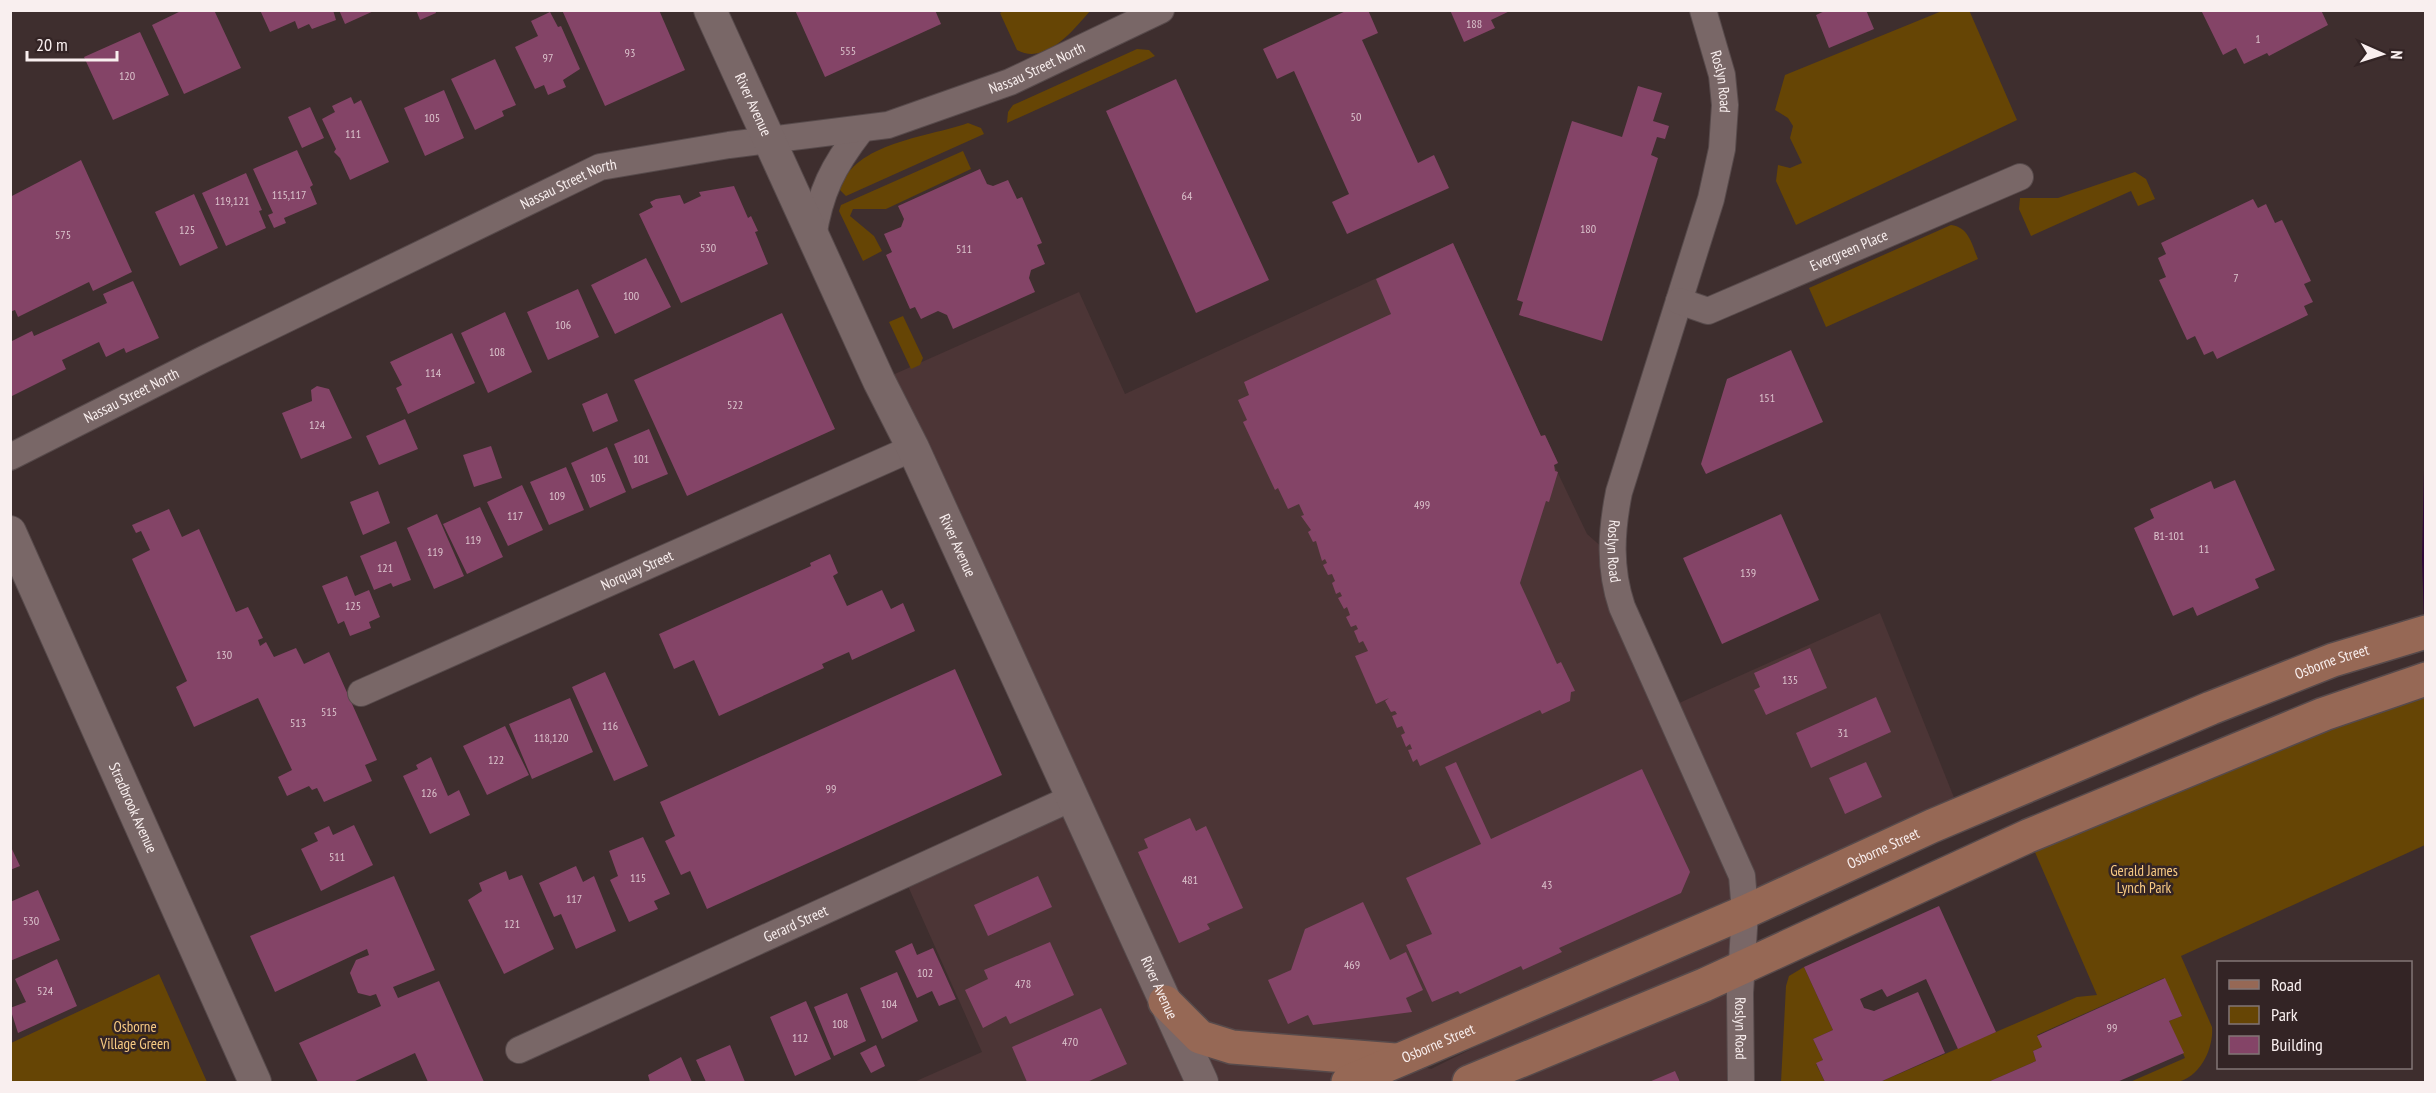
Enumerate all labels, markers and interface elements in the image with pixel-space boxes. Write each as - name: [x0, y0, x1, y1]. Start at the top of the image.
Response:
- house number: 188: [1466, 16, 1482, 31]
- scale bar: [27, 24, 117, 62]
- north arrow: [2352, 24, 2412, 84]
- house number: 1: [2255, 31, 2261, 46]
- text: 20 m: [36, 33, 68, 56]
- street label: Nassau Street North: [986, 38, 1088, 98]
- house number: 555: [840, 43, 856, 58]
- house number: 93: [625, 45, 635, 60]
- street label: Roslyn Road: [1706, 48, 1735, 113]
- house number: 97: [543, 50, 553, 65]
- text: N: [2387, 50, 2407, 60]
- house number: 120: [119, 68, 135, 83]
- street label: River Avenue: [731, 70, 776, 139]
- house number: 50: [1351, 109, 1361, 124]
- house number: 105: [424, 110, 440, 125]
- house number: 111: [345, 126, 361, 141]
- street label: Nassau Street North: [517, 154, 618, 213]
- house number: 115,117: [272, 187, 306, 202]
- house number: 64: [1182, 188, 1193, 203]
- house number: 119,121: [215, 193, 249, 208]
- house number: 180: [1580, 221, 1596, 236]
- house number: 125: [179, 222, 195, 237]
- street label: Evergreen Place: [1807, 225, 1890, 275]
- house number: 575: [55, 227, 71, 242]
- house number: 530: [700, 240, 716, 255]
- house number: 511: [956, 241, 972, 256]
- house number: 7: [2233, 270, 2239, 285]
- house number: 100: [623, 288, 639, 303]
- house number: 106: [555, 317, 571, 332]
- house number: 108: [489, 344, 505, 359]
- street label: Nassau Street North: [80, 363, 182, 427]
- house number: 114: [425, 365, 442, 380]
- house number: 151: [1759, 390, 1775, 405]
- house number: 522: [727, 397, 743, 412]
- house number: 124: [309, 417, 326, 432]
- house number: 101: [633, 451, 649, 466]
- house number: 105: [590, 470, 606, 485]
- house number: 109: [549, 488, 565, 503]
- house number: 499: [1414, 497, 1430, 512]
- house number: 117: [507, 508, 523, 523]
- street label: River Avenue: [935, 511, 981, 580]
- street label: Roslyn Road: [1604, 519, 1625, 584]
- house number: B1-101: [2154, 528, 2184, 543]
- house number: 119: [465, 532, 481, 547]
- house number: 11: [2199, 541, 2209, 556]
- house number: 119: [427, 544, 443, 559]
- street label: Norquay Street: [598, 546, 676, 594]
- house number: 121: [377, 560, 393, 575]
- house number: 139: [1740, 565, 1756, 580]
- house number: 125: [345, 598, 361, 613]
- street label: Osborne Street: [2292, 640, 2371, 683]
- house number: 130: [216, 647, 232, 662]
- house number: 135: [1782, 672, 1798, 687]
- house number: 515: [321, 704, 337, 719]
- house number: 513: [290, 715, 306, 730]
- house number: 116: [602, 718, 618, 733]
- house number: 31: [1838, 725, 1848, 740]
- house number: 118,120: [534, 730, 568, 745]
- house number: 122: [488, 752, 504, 767]
- street label: Stradbrook Avenue: [105, 759, 162, 856]
- house number: 99: [826, 781, 836, 796]
- house number: 126: [421, 785, 437, 800]
- street label: Osborne Street: [1844, 823, 1922, 873]
- house number: 511: [329, 849, 345, 864]
- park label: Gerald James Lynch Park: [2110, 861, 2178, 897]
- house number: 115: [630, 870, 646, 885]
- house number: 481: [1182, 872, 1198, 887]
- house number: 43: [1542, 877, 1552, 892]
- house number: 117: [566, 891, 582, 906]
- street label: Gerard Street: [760, 901, 831, 946]
- house number: 530: [23, 913, 39, 928]
- house number: 121: [504, 916, 520, 931]
- street label: River Avenue: [1137, 953, 1182, 1022]
- house number: 469: [1344, 957, 1360, 972]
- legend: [2217, 961, 2412, 1069]
- house number: 102: [917, 965, 933, 980]
- text: Road: [2271, 973, 2302, 996]
- house number: 478: [1015, 976, 1031, 991]
- house number: 524: [37, 983, 54, 998]
- house number: 104: [881, 996, 898, 1011]
- street label: Roslyn Road: [1731, 997, 1751, 1060]
- text: Park: [2271, 1003, 2298, 1026]
- house number: 108: [832, 1016, 848, 1031]
- park label: Osborne Village Green: [99, 1017, 170, 1053]
- street label: Osborne Street: [1399, 1019, 1477, 1067]
- house number: 99: [2107, 1020, 2117, 1035]
- house number: 112: [792, 1030, 808, 1045]
- text: Building: [2271, 1033, 2323, 1056]
- house number: 470: [1062, 1034, 1078, 1049]

